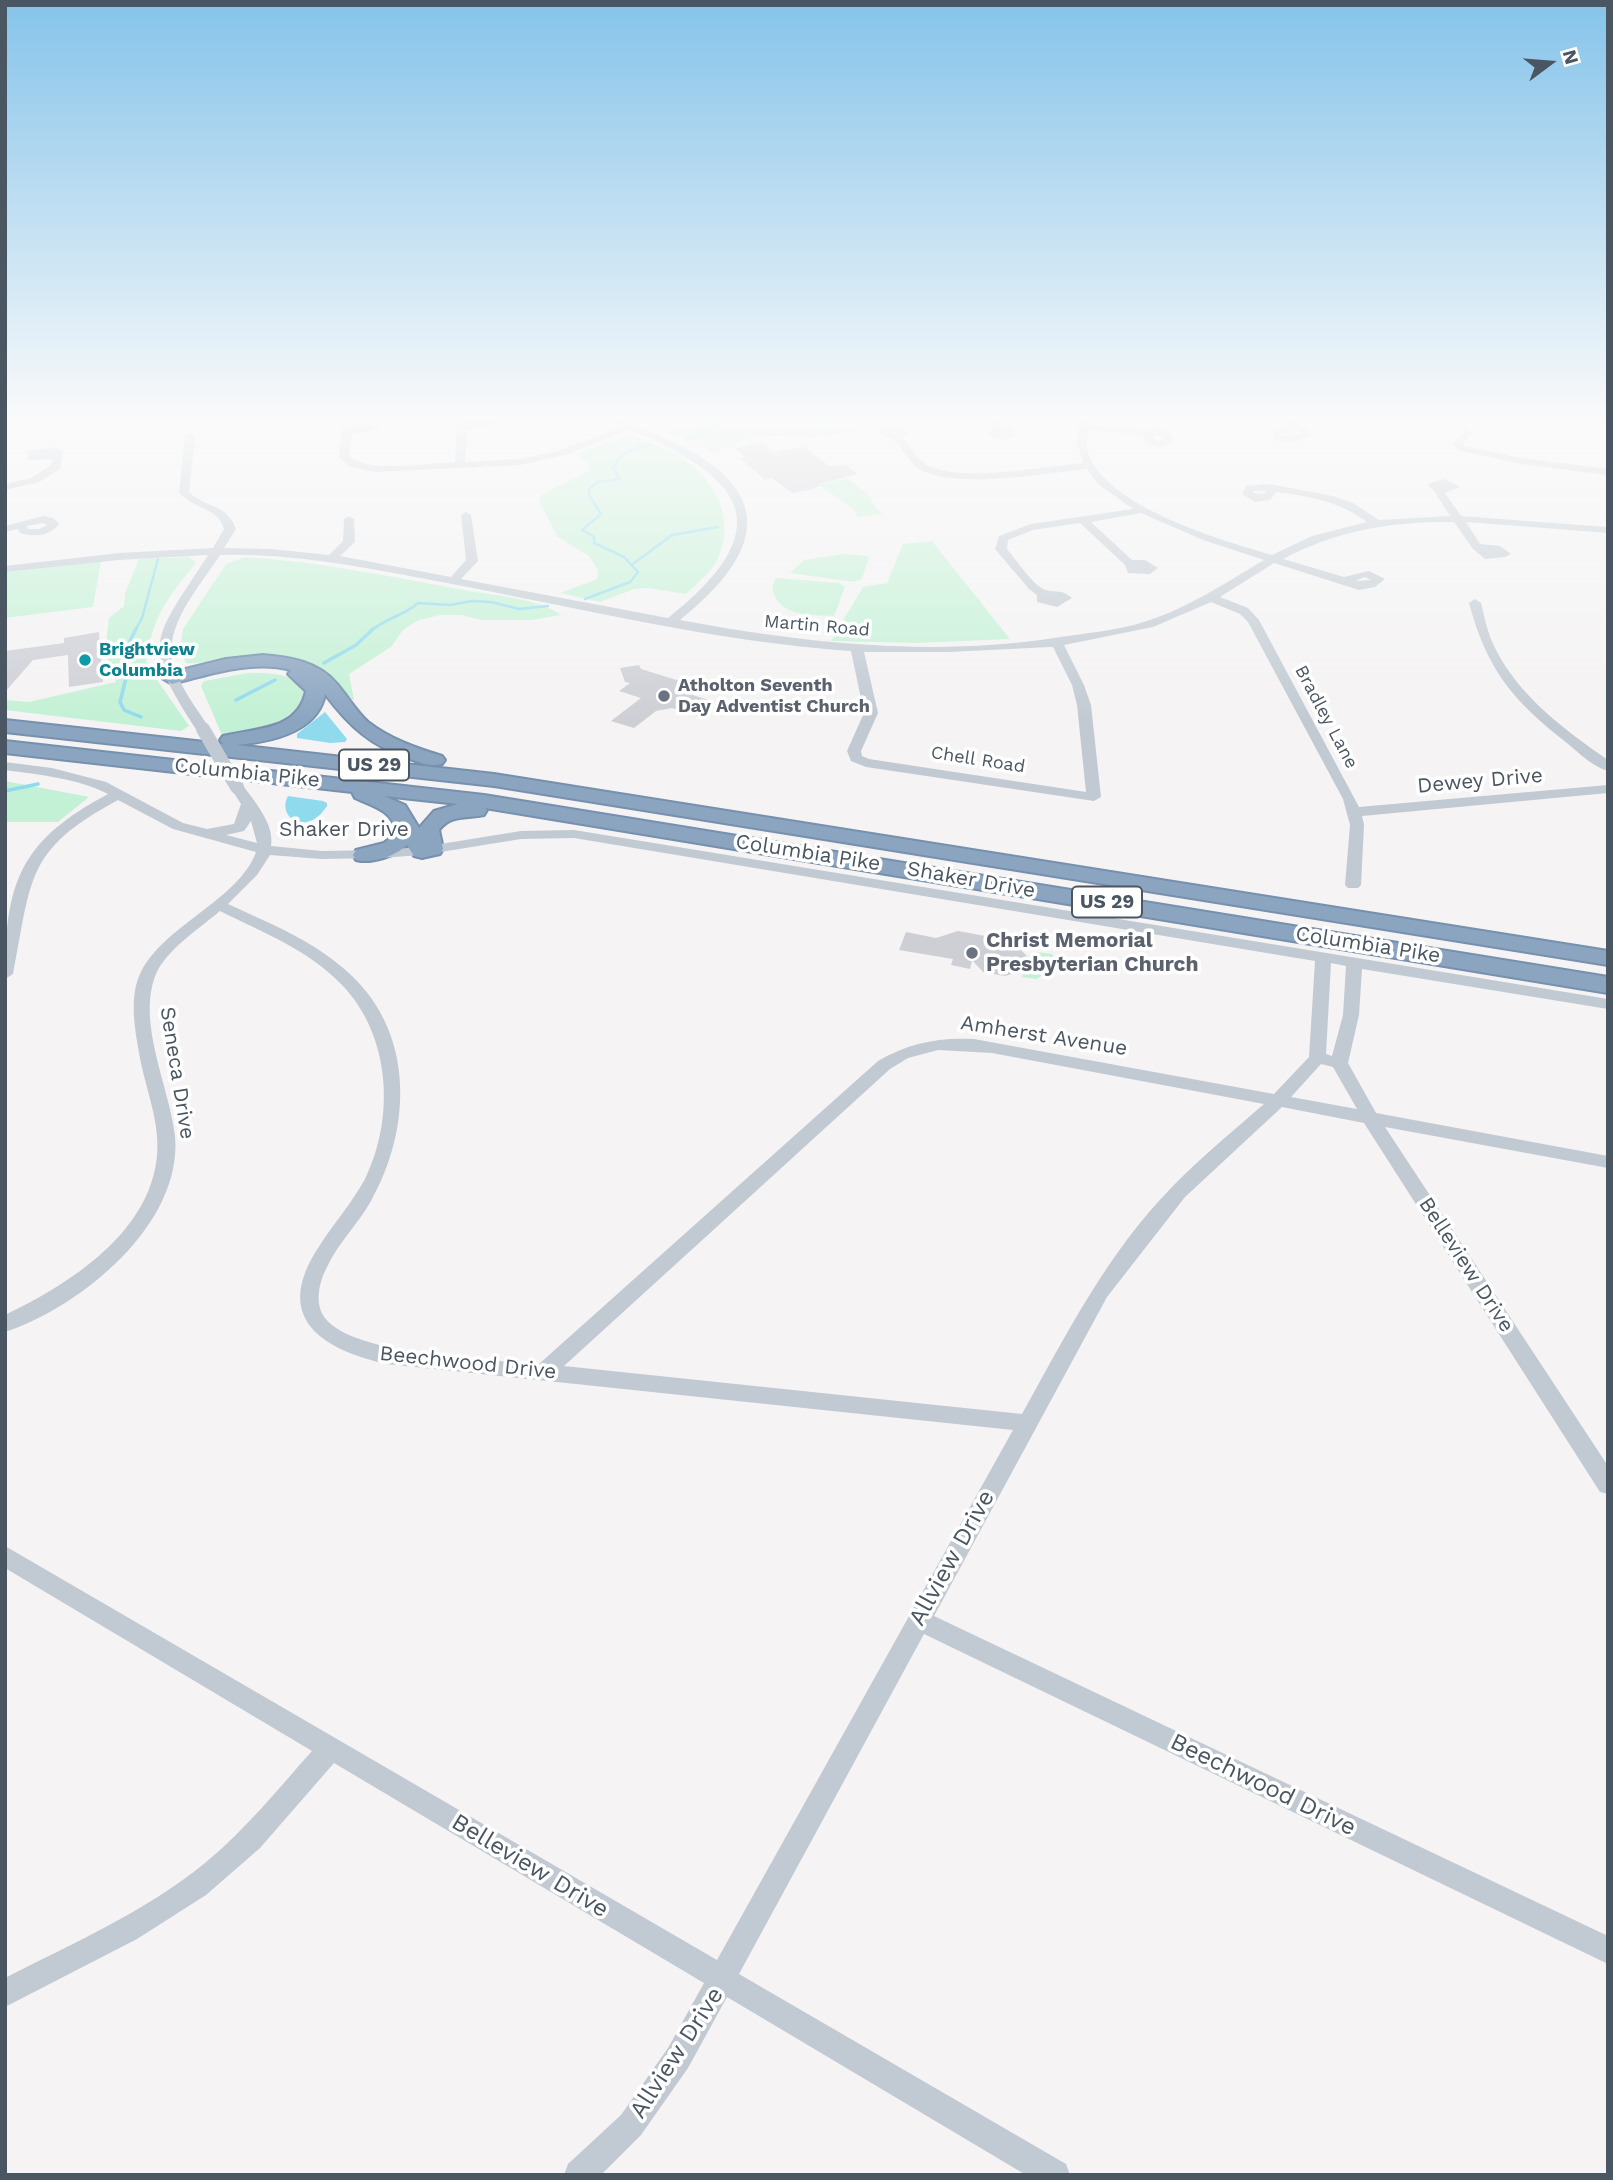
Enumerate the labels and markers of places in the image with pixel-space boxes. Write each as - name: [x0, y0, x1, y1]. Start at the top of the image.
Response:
- place label: Brightview Columbia: [99, 639, 195, 682]
- marker: Brightview Columbia: [77, 652, 93, 668]
- place label: Atholton Seventh Day Adventist Church: [678, 675, 870, 718]
- marker: Atholton Seventh Day Adventist Church: [656, 688, 672, 704]
- place label: Christ Memorial Presbyterian Church: [986, 928, 1198, 978]
- marker: Christ Memorial Presbyterian Church: [964, 945, 980, 961]

